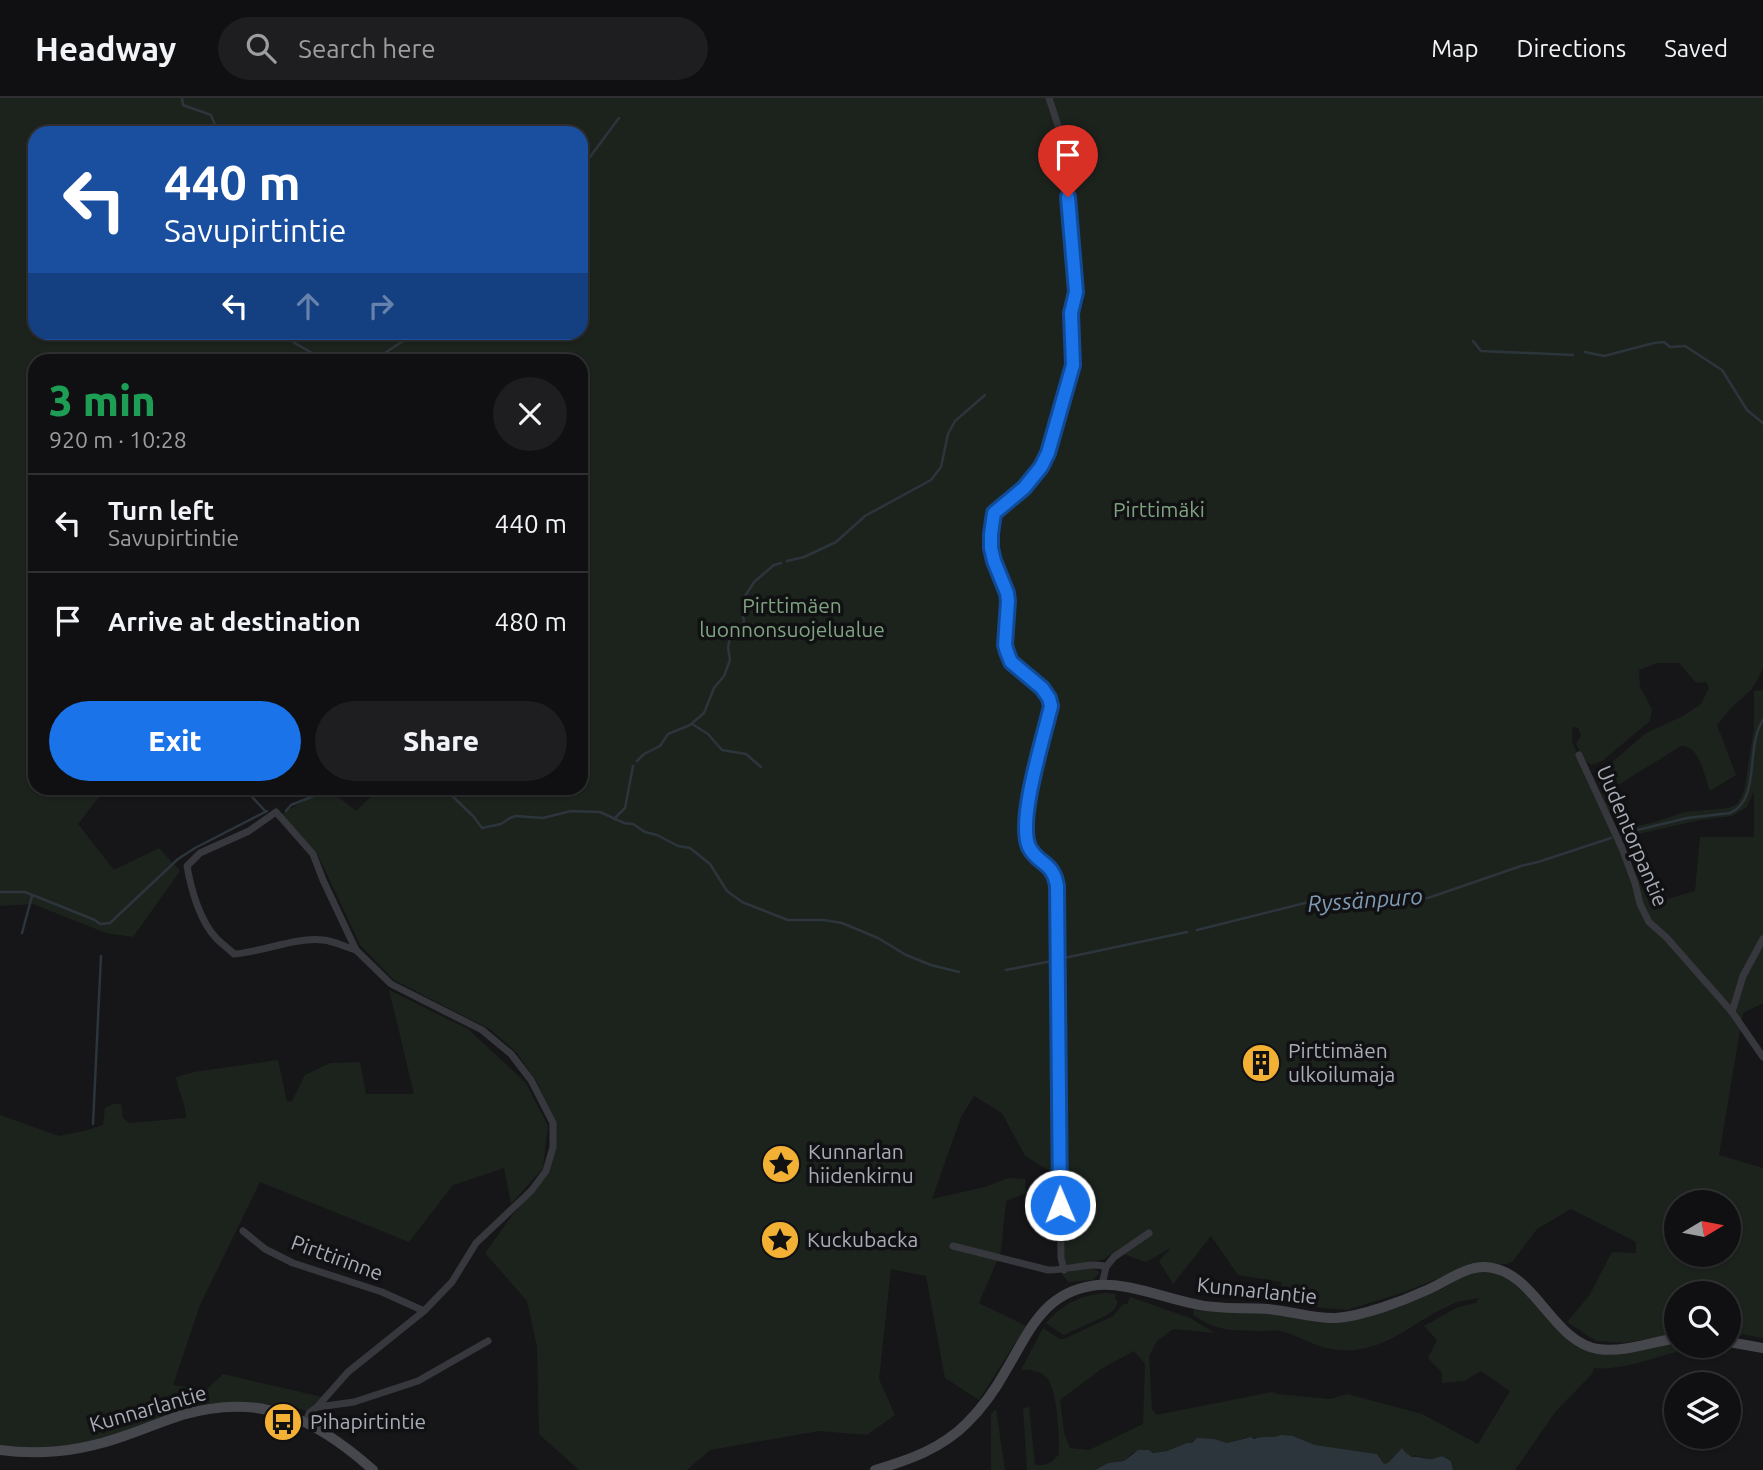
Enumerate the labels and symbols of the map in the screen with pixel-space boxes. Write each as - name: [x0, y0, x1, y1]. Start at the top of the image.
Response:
- pin: [1038, 125, 1098, 197]
- park label: Pirttimäki: [1113, 497, 1205, 521]
- park label: Pirttimäen luonnonsuojelualue: [699, 593, 885, 641]
- street label: Uudentorpantie: [1592, 762, 1673, 910]
- water label: Ryssänpuro: [1307, 883, 1423, 916]
- place label: Pirttimäen ulkoilumaja: [1288, 1038, 1395, 1086]
- building icon: Pirttimäen ulkoilumaja: [1240, 1042, 1282, 1084]
- place label: Kunnarlan hiidenkirnu: [808, 1139, 914, 1187]
- place icon: Kunnarlan hiidenkirnu: [760, 1143, 802, 1185]
- position arrow: [1023, 1168, 1097, 1242]
- north arrow: [1664, 1190, 1741, 1267]
- place icon: Kuckubacka: [759, 1219, 801, 1261]
- place label: Kuckubacka: [807, 1227, 918, 1251]
- street label: Pirttirinne: [288, 1229, 386, 1285]
- street label: Kunnarlantie: [1196, 1272, 1318, 1308]
- street label: Kunnarlantie: [86, 1380, 209, 1436]
- bus stop icon: Pihapirtintie: [262, 1401, 304, 1443]
- place label: Pihapirtintie: [310, 1409, 426, 1433]

